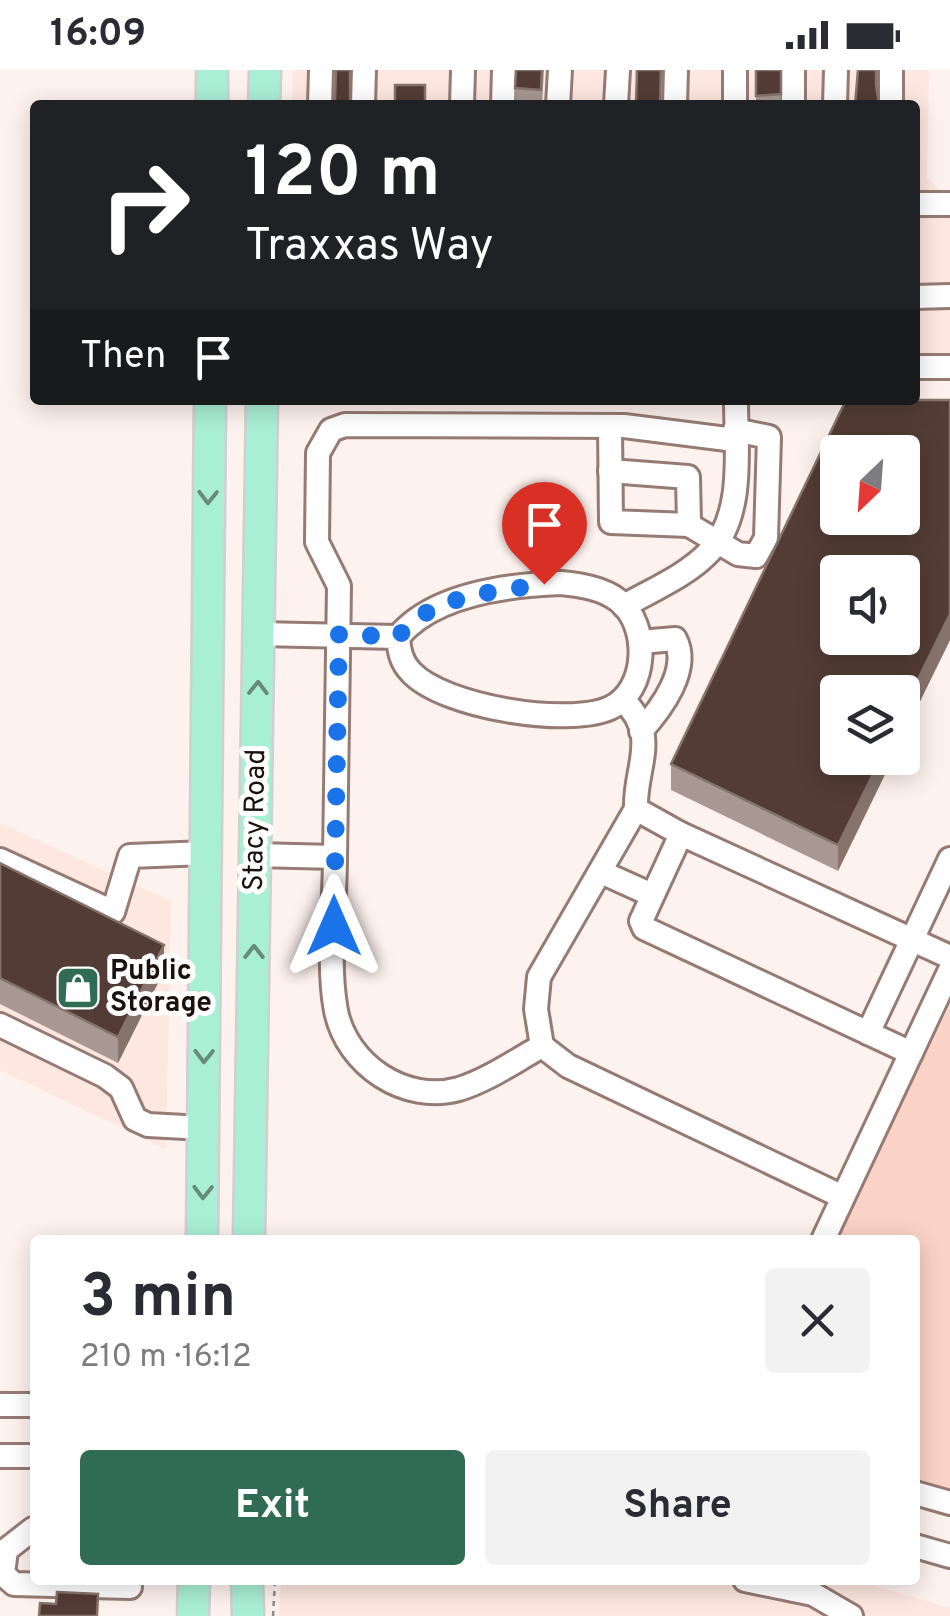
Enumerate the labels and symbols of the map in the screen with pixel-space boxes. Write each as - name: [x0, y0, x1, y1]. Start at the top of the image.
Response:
- north arrow: [820, 435, 920, 535]
- pin: [502, 482, 587, 585]
- one-way arrow: [197, 490, 219, 506]
- one-way arrow: [247, 679, 268, 695]
- street label: Stacy Road: [237, 749, 275, 891]
- position arrow: [282, 874, 386, 978]
- one-way arrow: [243, 944, 265, 960]
- place label: Public Storage: [110, 954, 212, 1022]
- shop icon: Public Storage: [55, 965, 101, 1011]
- one-way arrow: [193, 1048, 215, 1064]
- one-way arrow: [192, 1184, 214, 1200]

